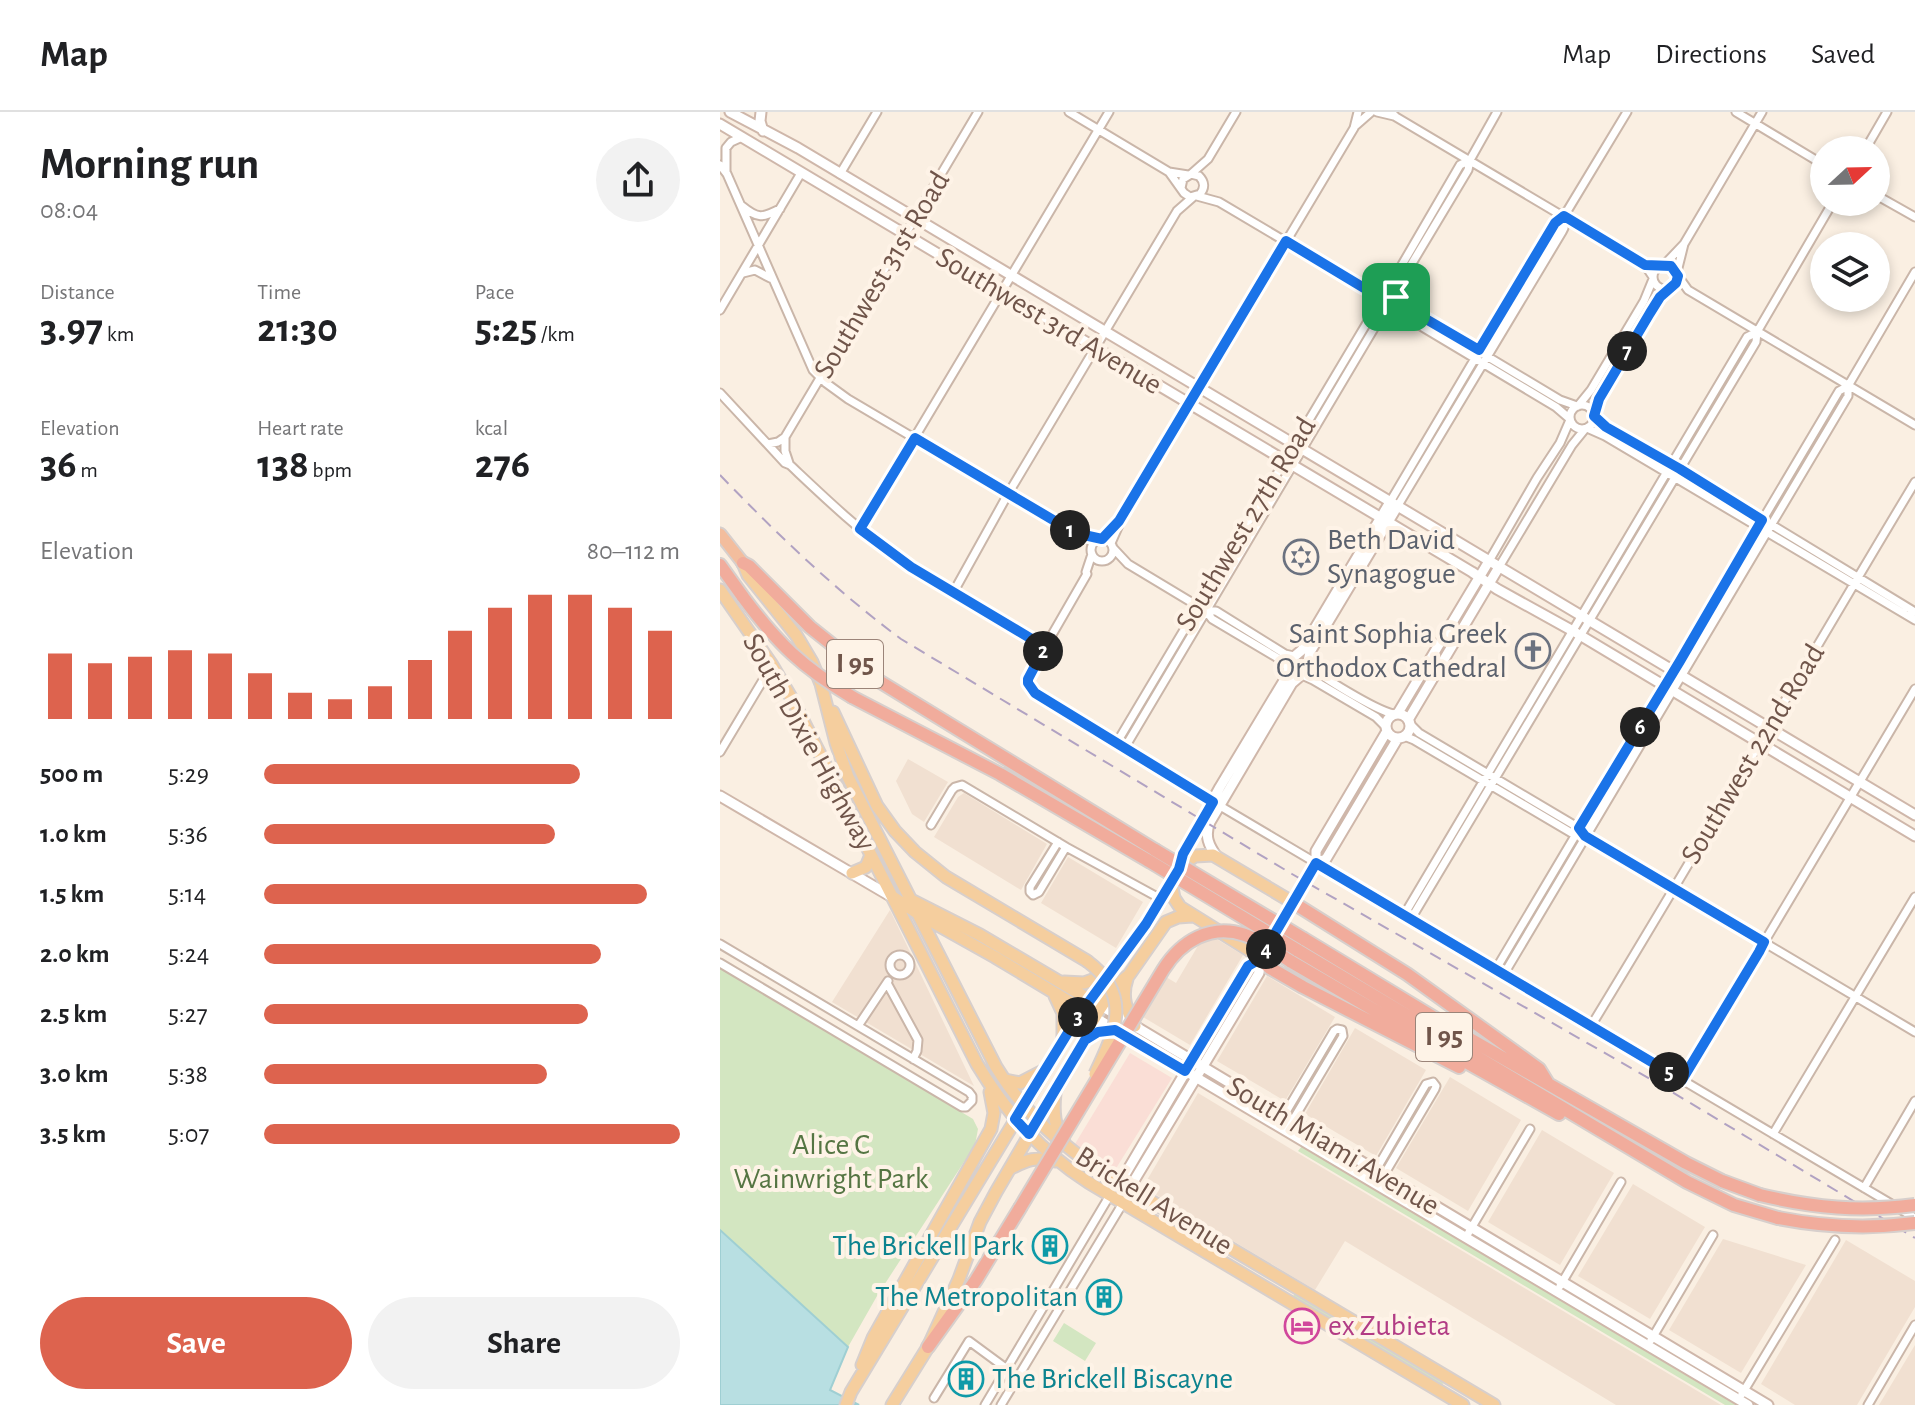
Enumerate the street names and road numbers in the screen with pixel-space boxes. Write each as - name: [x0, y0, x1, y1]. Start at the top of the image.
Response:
- street label: Southwest 31st Road: [809, 166, 955, 384]
- street label: Southwest 3rd Avenue: [931, 242, 1167, 400]
- street label: Southwest 27th Road: [1170, 412, 1322, 636]
- street label: South Dixie Highway: [737, 629, 881, 856]
- street label: Southwest 22nd Road: [1676, 639, 1830, 869]
- road number: I 95: [827, 640, 883, 688]
- road number: I 95: [1416, 1013, 1472, 1061]
- street label: South Miami Avenue: [1222, 1071, 1444, 1221]
- street label: Brickell Avenue: [1070, 1141, 1238, 1261]

